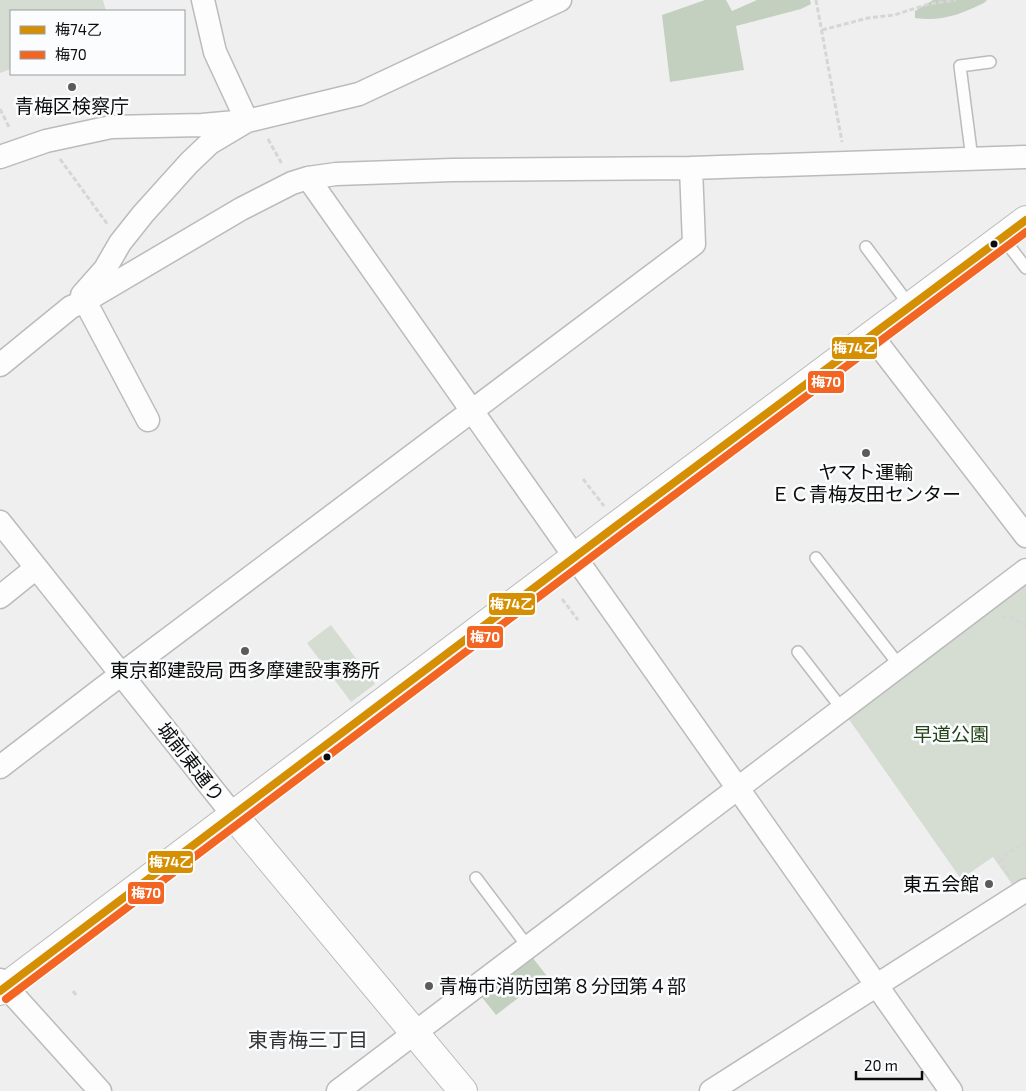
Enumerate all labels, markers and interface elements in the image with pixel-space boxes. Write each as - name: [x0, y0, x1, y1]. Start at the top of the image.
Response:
- legend: [10, 10, 185, 75]
- text: 梅74乙: [55, 20, 102, 38]
- text: 梅70: [55, 45, 87, 63]
- marker: 青梅区検察庁: [66, 81, 78, 93]
- place label: 青梅区検察庁: [15, 94, 129, 117]
- unlabelled marker: [989, 239, 999, 249]
- line badge: 梅74乙: [831, 336, 878, 360]
- text: 梅74乙: [833, 339, 877, 356]
- line badge: 梅70: [807, 370, 845, 394]
- text: 梅70: [811, 373, 841, 390]
- marker: ヤマト運輸 ＥＣ青梅友田センター: [860, 447, 872, 459]
- place label: ヤマト運輸 ＥＣ青梅友田センター: [771, 460, 961, 505]
- line badge: 梅74乙: [488, 592, 536, 616]
- text: 梅74乙: [490, 595, 534, 612]
- line badge: 梅70: [466, 625, 504, 649]
- text: 梅70: [470, 628, 500, 645]
- marker: 東京都建設局 西多摩建設事務所: [239, 645, 251, 657]
- place label: 東京都建設局 西多摩建設事務所: [110, 658, 380, 681]
- street label: 城前東通り: [153, 717, 230, 806]
- park label: 早道公園: [913, 722, 989, 745]
- unlabelled marker: [322, 752, 332, 762]
- line badge: 梅74乙: [147, 850, 194, 874]
- text: 梅74乙: [149, 853, 193, 870]
- place label: 東五会館: [903, 872, 979, 895]
- marker: 東五会館: [983, 878, 995, 890]
- line badge: 梅70: [127, 881, 165, 905]
- text: 梅70: [131, 884, 161, 901]
- place label: 青梅市消防団第８分団第４部: [439, 974, 686, 997]
- marker: 青梅市消防団第８分団第４部: [423, 980, 435, 992]
- district label: 東青梅三丁目: [248, 1027, 368, 1051]
- scale bar: [856, 1048, 922, 1080]
- text: 20 m: [864, 1056, 898, 1074]

